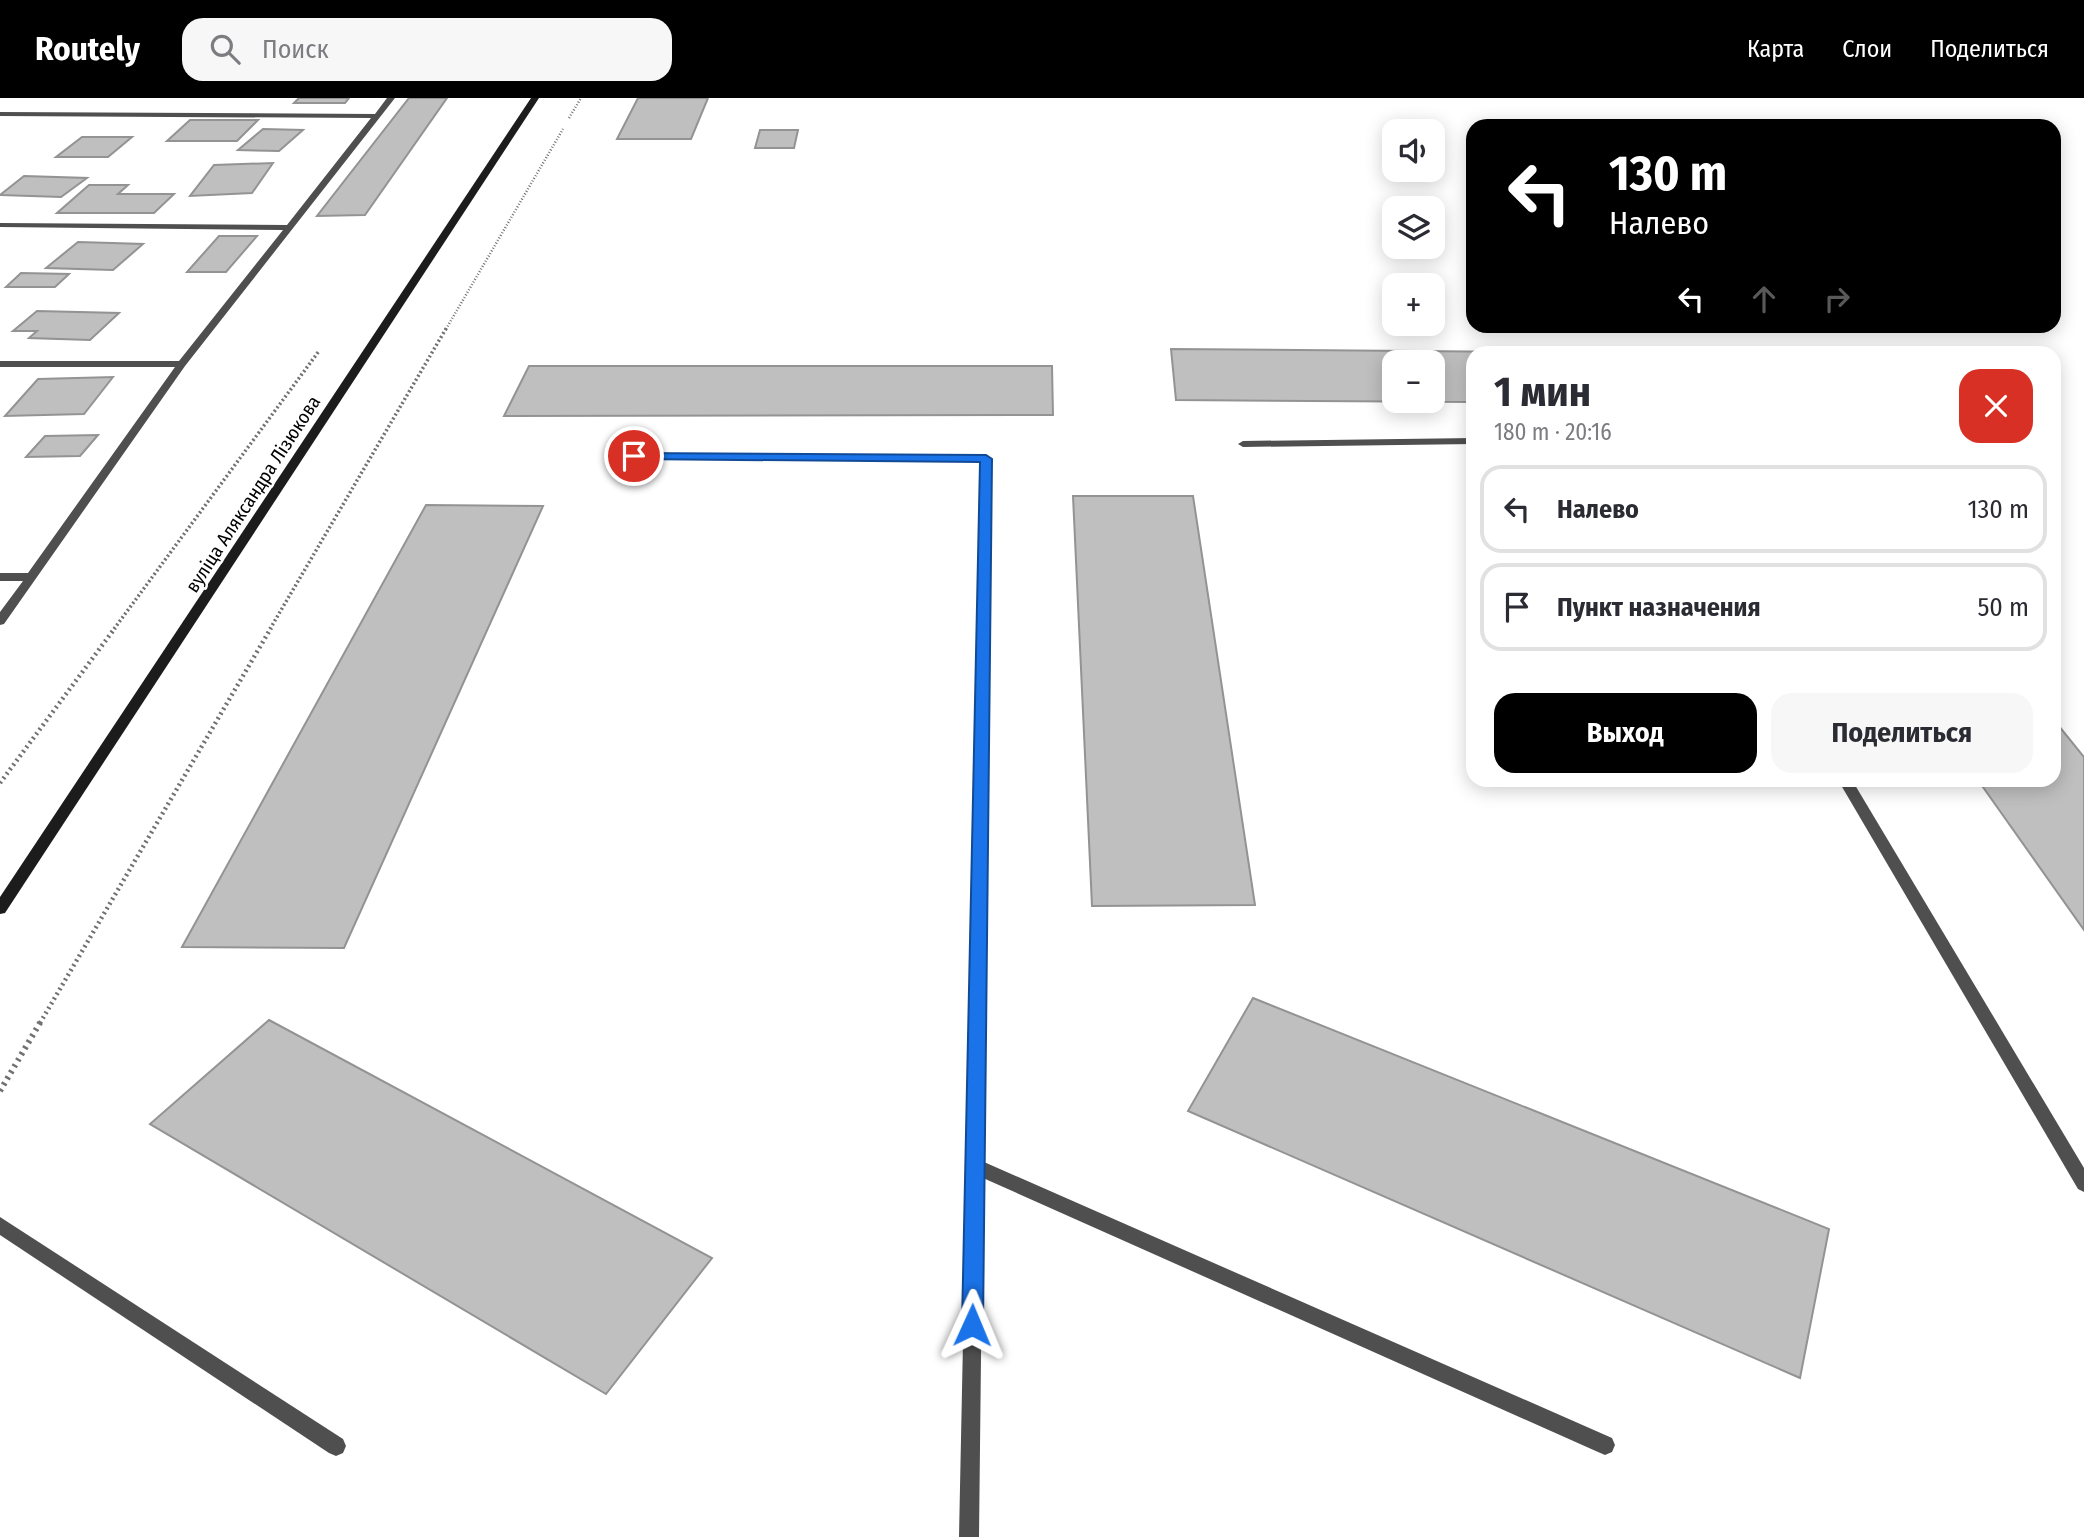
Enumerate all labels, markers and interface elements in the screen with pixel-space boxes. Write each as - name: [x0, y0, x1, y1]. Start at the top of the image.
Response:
- search box: [182, 18, 672, 81]
- text: Routely: [35, 29, 140, 69]
- icon: search: [206, 30, 244, 68]
- text: Поиск: [262, 34, 329, 65]
- text: Карта: [1747, 35, 1804, 63]
- text: Слои: [1842, 35, 1892, 63]
- text: Поделиться: [1930, 35, 2049, 63]
- map controls: [1382, 119, 1445, 413]
- button: sound: [1382, 119, 1445, 182]
- text: 130 m: [1609, 144, 1727, 203]
- icon: left: [1494, 147, 1585, 238]
- button: layers: [1382, 196, 1445, 259]
- text: Налево: [1609, 204, 1709, 242]
- button: +: [1382, 273, 1445, 336]
- icon: left: [1672, 280, 1710, 318]
- icon: ahead: [1745, 280, 1783, 318]
- icon: right: [1818, 280, 1856, 318]
- button: −: [1382, 350, 1445, 413]
- text: 1 мин: [1494, 367, 1591, 417]
- button: close: [1959, 369, 2033, 443]
- street label: вуліца Аляксандра Лізюкова: [181, 391, 325, 597]
- text: 180 m · 20:16: [1494, 418, 1612, 446]
- pin: [604, 426, 664, 486]
- icon: arrive: [615, 437, 653, 475]
- icon: left: [1498, 490, 1536, 528]
- text: Налево: [1557, 494, 1639, 525]
- text: 130 m: [1967, 494, 2029, 525]
- icon: arrive: [1498, 588, 1536, 626]
- text: Пункт назначения: [1557, 592, 1761, 623]
- text: 50 m: [1977, 592, 2029, 623]
- button: Выход: [1494, 693, 1757, 773]
- button: Поделиться: [1771, 693, 2033, 773]
- position arrow: [935, 1288, 1009, 1362]

